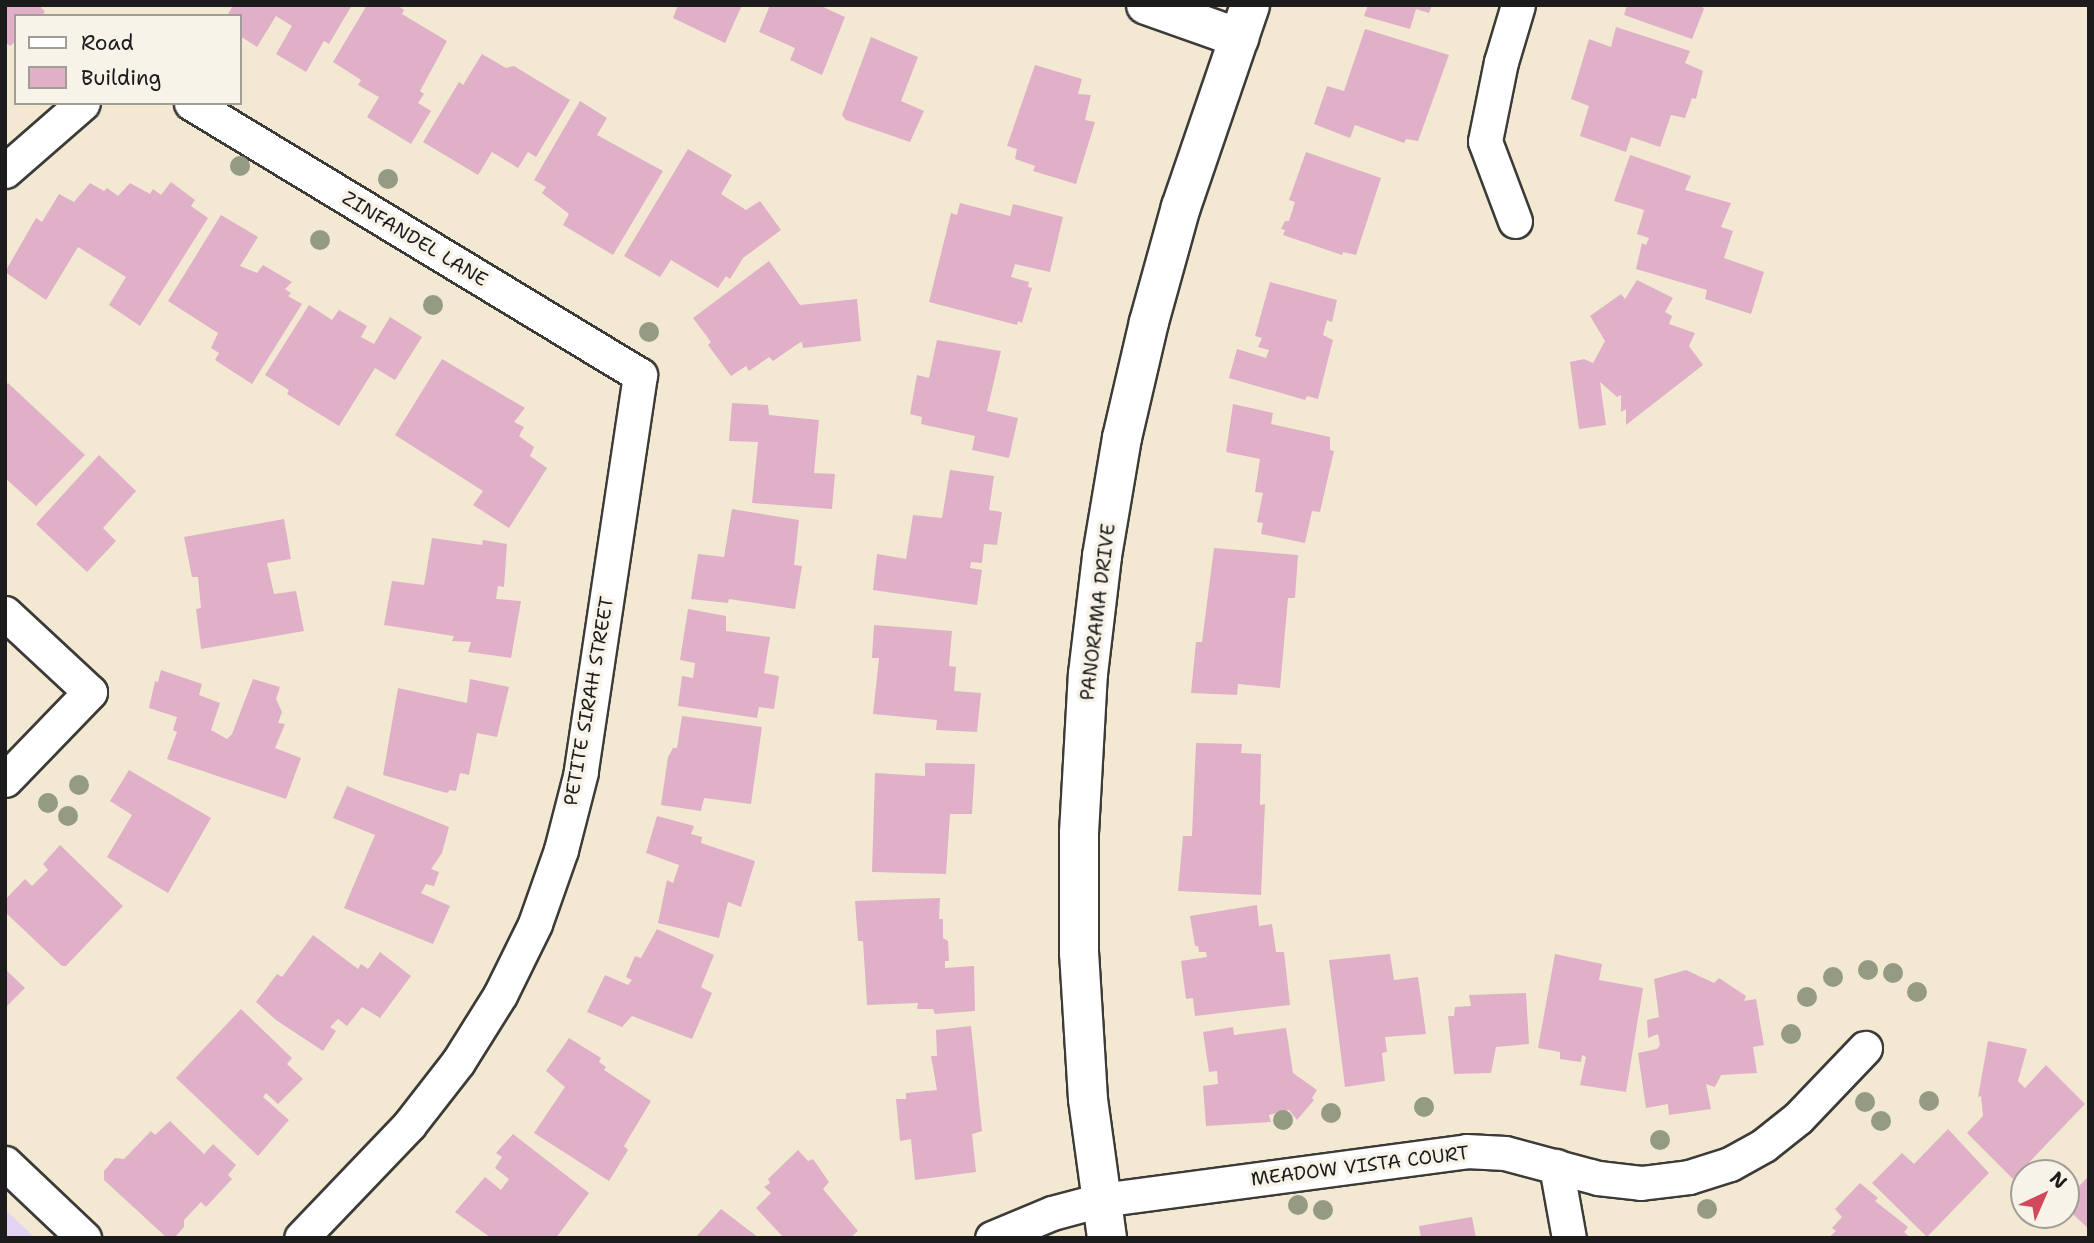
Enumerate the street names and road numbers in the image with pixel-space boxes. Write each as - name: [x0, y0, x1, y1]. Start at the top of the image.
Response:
- street label: ZINFANDEL LANE: [338, 187, 492, 291]
- street label: PANORAMA DRIVE: [1076, 522, 1120, 702]
- street label: PETITE SIRAH STREET: [559, 595, 619, 807]
- street label: MEADOW VISTA COURT: [1250, 1141, 1470, 1191]

